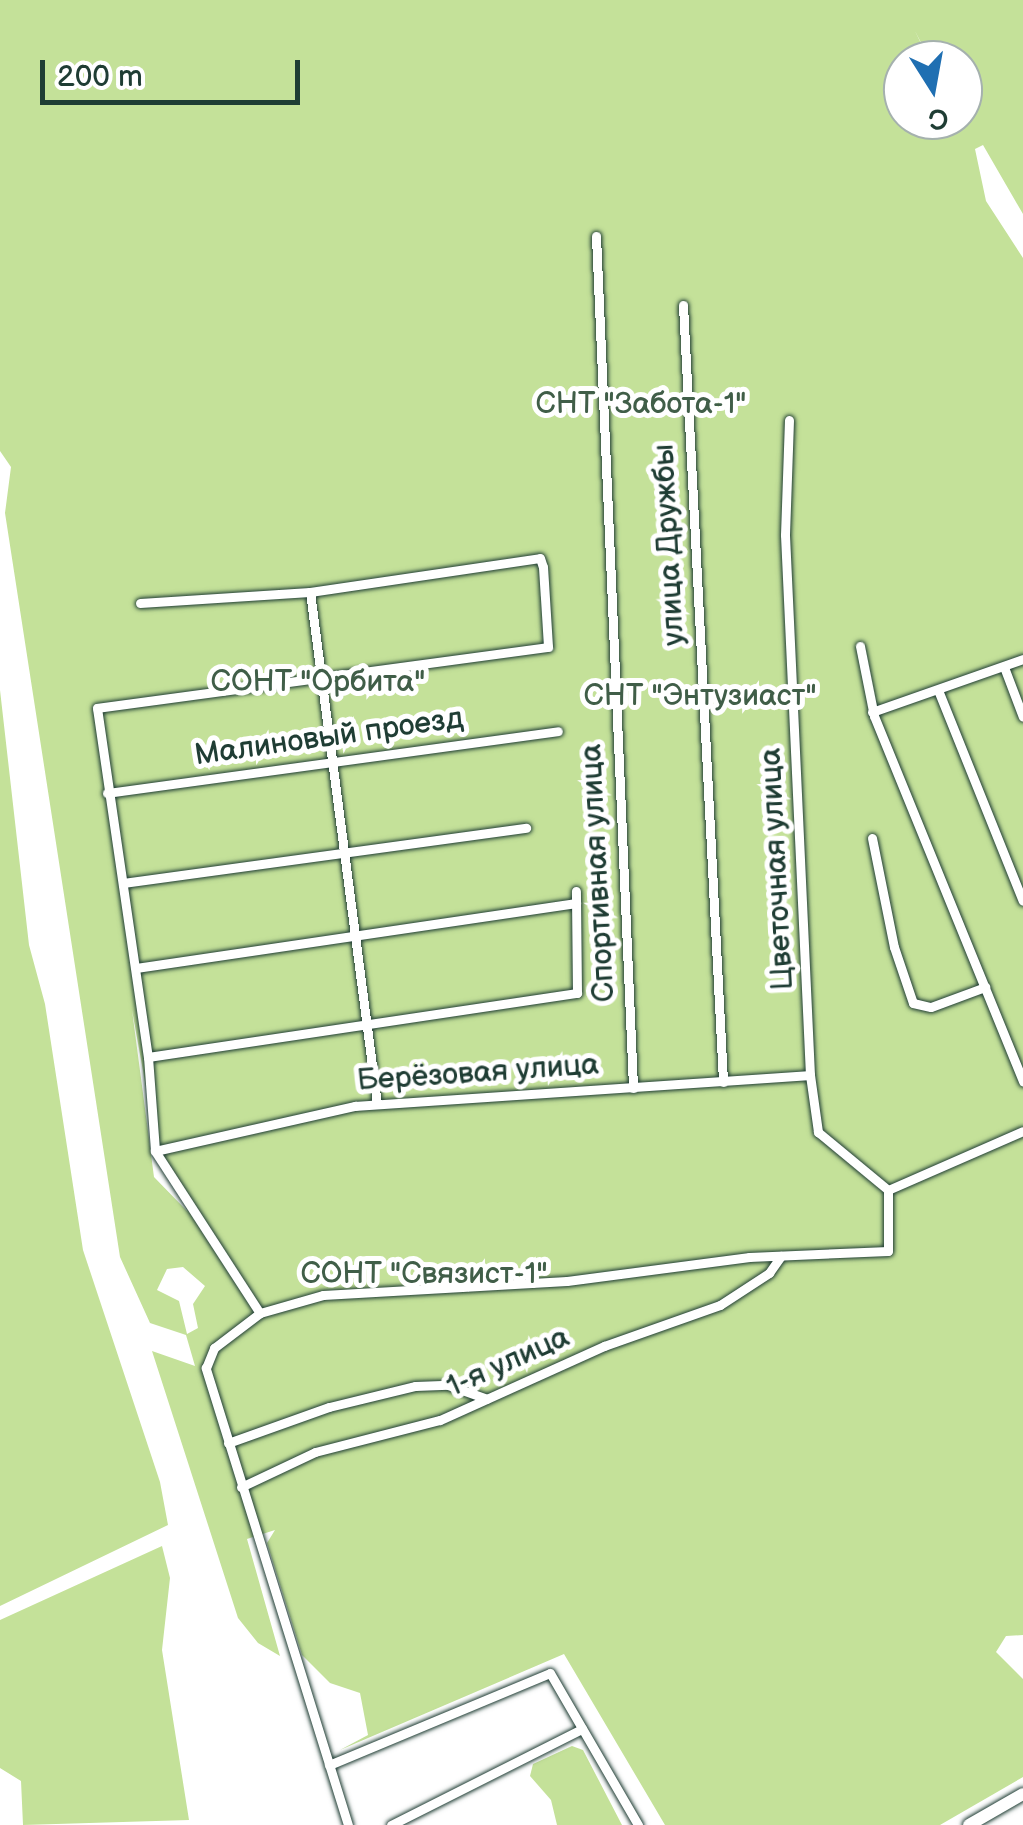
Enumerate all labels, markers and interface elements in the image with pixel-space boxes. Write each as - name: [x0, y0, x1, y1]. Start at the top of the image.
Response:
- scale bar: [45, 40, 305, 102]
- north arrow: [883, 40, 983, 140]
- text: 200 m: [57, 59, 143, 95]
- text: С: [926, 100, 951, 136]
- park label: СНТ "Забота-1": [536, 386, 746, 422]
- street label: улица Дружбы: [646, 443, 692, 647]
- park label: СОНТ "Орбита": [211, 664, 425, 700]
- park label: СНТ "Энтузиаст": [583, 678, 817, 714]
- street label: Малиновый проезд: [192, 700, 466, 774]
- street label: Спортивная улица: [573, 743, 623, 1003]
- street label: Цветочная улица: [753, 747, 801, 991]
- street label: Берёзовая улица: [356, 1047, 600, 1099]
- park label: СОНТ "Связист-1": [300, 1256, 548, 1292]
- street label: 1-я улица: [441, 1319, 575, 1405]

